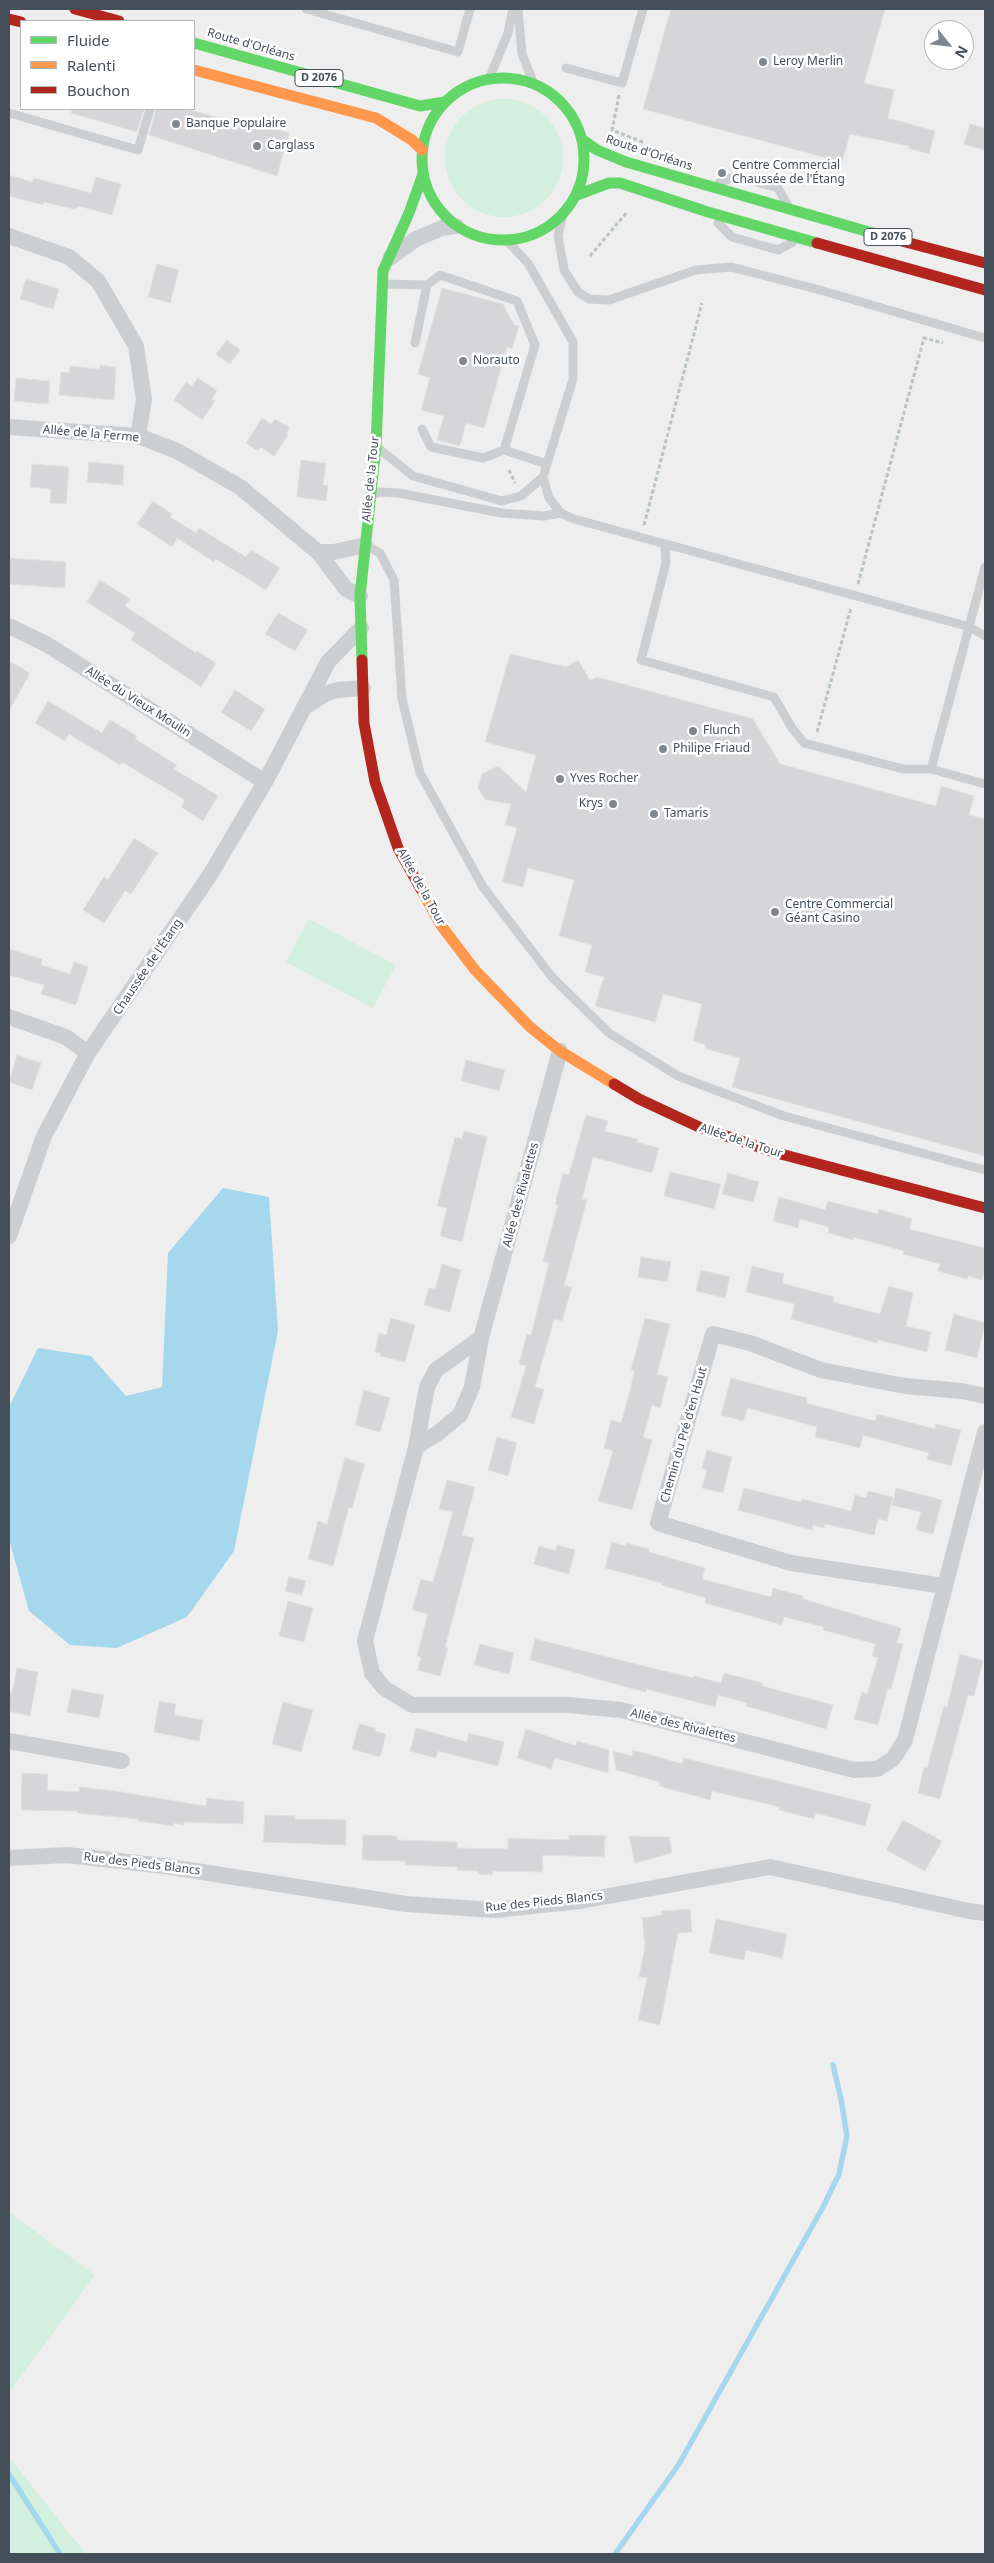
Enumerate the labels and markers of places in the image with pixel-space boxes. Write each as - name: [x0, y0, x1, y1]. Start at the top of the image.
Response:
- place label: Leroy Merlin: [773, 55, 843, 69]
- marker: Leroy Merlin: [757, 56, 769, 68]
- place label: Banque Populaire: [186, 117, 286, 131]
- marker: Banque Populaire: [170, 118, 182, 130]
- place label: Carglass: [267, 139, 315, 153]
- marker: Carglass: [251, 140, 263, 152]
- place label: Centre Commercial Chaussée de l'Étang: [732, 159, 845, 187]
- marker: Centre Commercial Chaussée de l'Étang: [716, 167, 728, 179]
- place label: Norauto: [473, 354, 520, 368]
- marker: Norauto: [457, 355, 469, 367]
- place label: Flunch: [703, 724, 740, 738]
- marker: Flunch: [687, 725, 699, 737]
- place label: Philipe Friaud: [673, 742, 750, 756]
- marker: Philipe Friaud: [657, 743, 669, 755]
- place label: Yves Rocher: [570, 772, 638, 786]
- marker: Yves Rocher: [554, 773, 566, 785]
- place label: Krys: [579, 797, 603, 811]
- marker: Krys: [607, 798, 619, 810]
- place label: Tamaris: [664, 807, 708, 821]
- marker: Tamaris: [648, 808, 660, 820]
- place label: Centre Commercial Géant Casino: [785, 898, 893, 926]
- marker: Centre Commercial Géant Casino: [769, 906, 781, 918]

